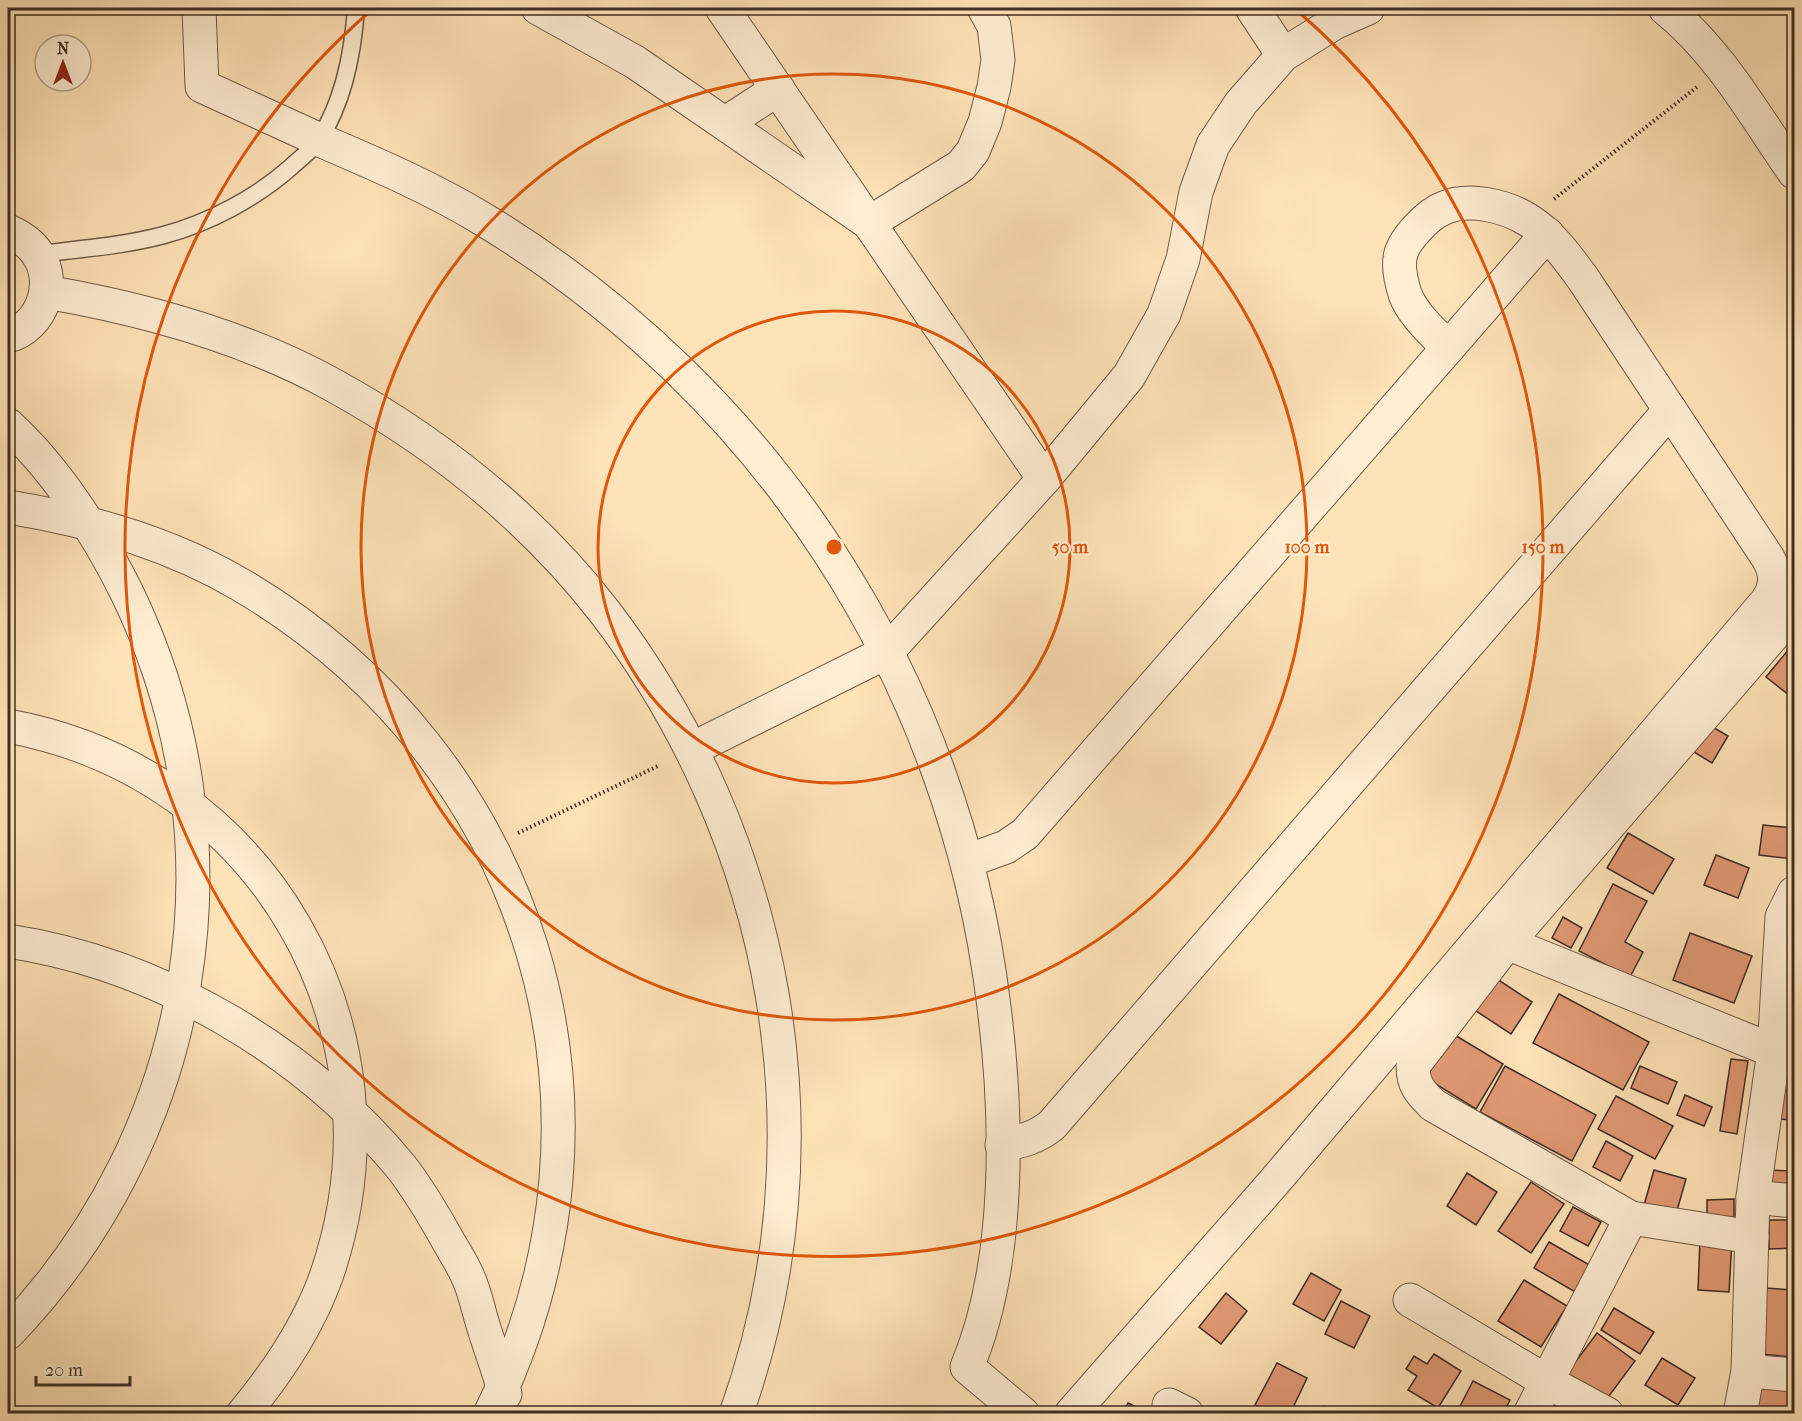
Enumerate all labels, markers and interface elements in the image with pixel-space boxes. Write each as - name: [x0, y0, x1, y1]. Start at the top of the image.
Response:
- north arrow: [33, 33, 93, 93]
- text: N: [57, 39, 70, 58]
- centre of rings: [824, 537, 844, 557]
- text: 50 m: [1052, 537, 1089, 558]
- text: 100 m: [1284, 537, 1331, 558]
- text: 150 m: [1522, 537, 1565, 558]
- scale bar: [36, 1349, 130, 1387]
- text: 20 m: [45, 1360, 83, 1381]

